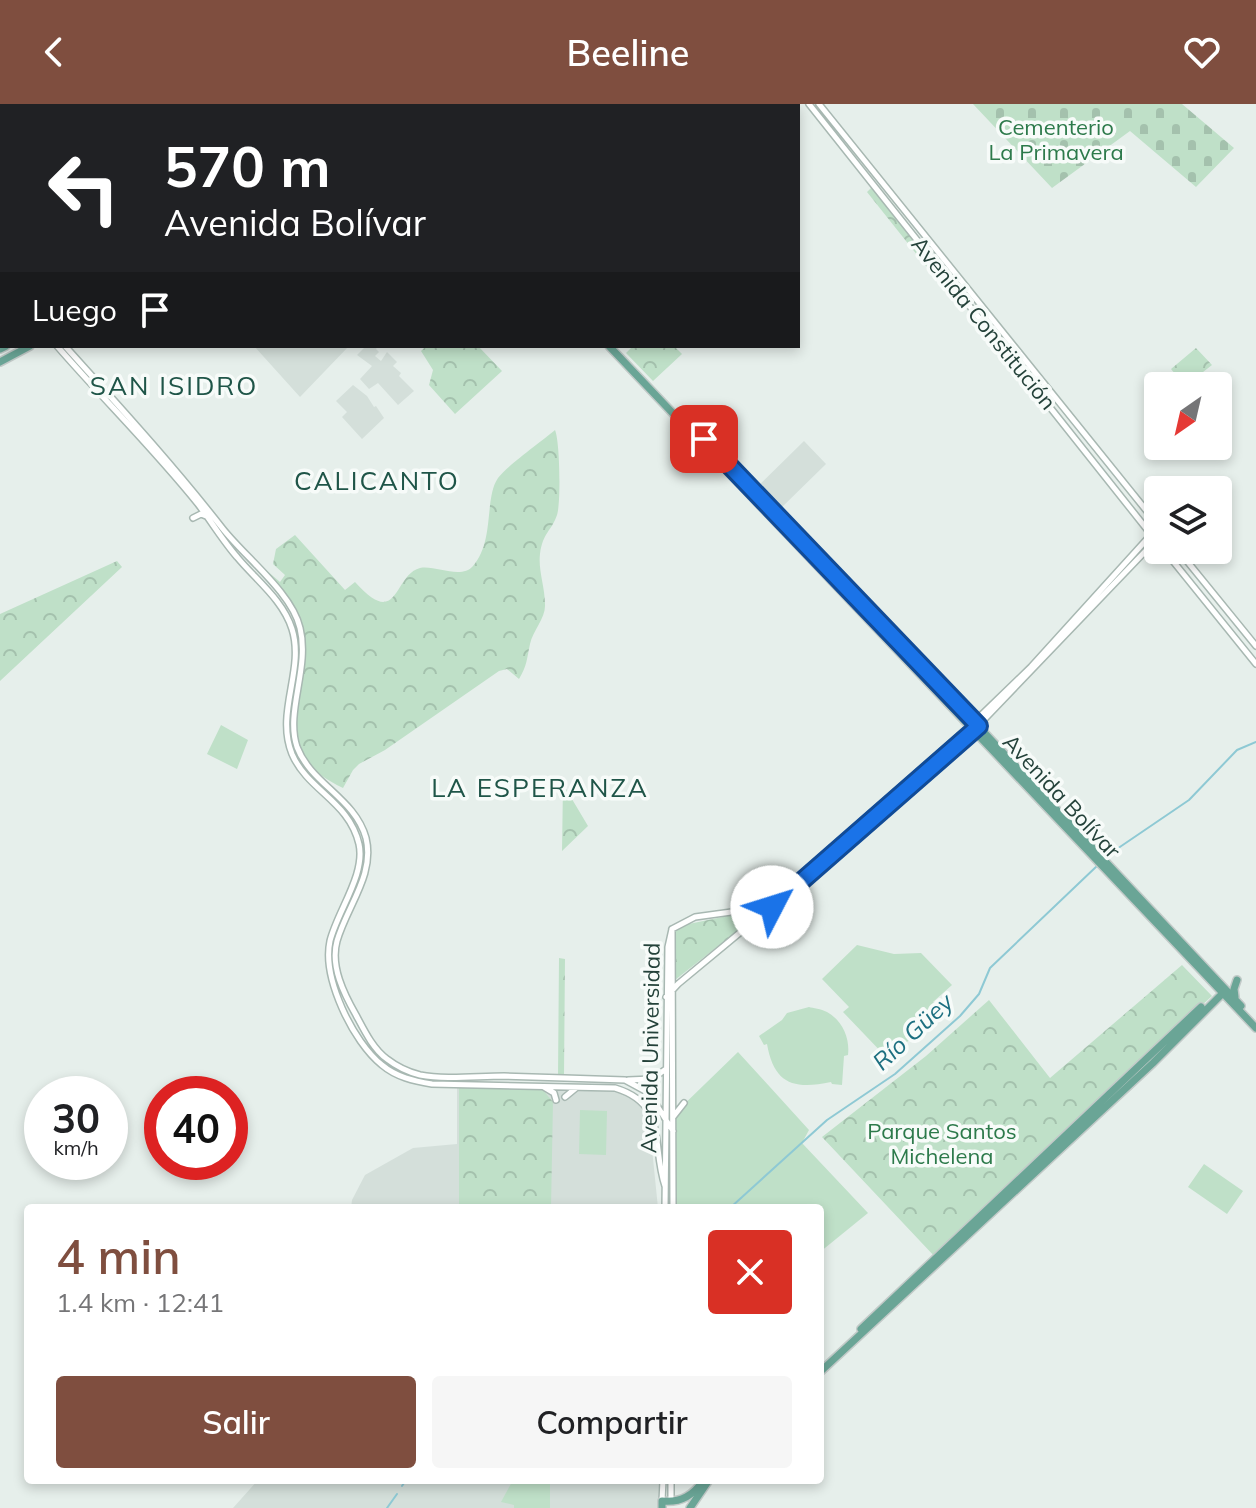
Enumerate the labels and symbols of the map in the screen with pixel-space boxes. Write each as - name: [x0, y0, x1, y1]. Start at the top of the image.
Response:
- park label: Cementerio La Primavera: [988, 113, 1124, 166]
- street label: Avenida Constitución: [906, 231, 1062, 415]
- district label: SAN ISIDRO: [90, 369, 258, 402]
- north arrow: [1144, 372, 1232, 460]
- pin: [670, 405, 738, 473]
- district label: CALICANTO: [294, 464, 460, 497]
- street label: Avenida Bolívar: [997, 728, 1127, 864]
- district label: LA ESPERANZA: [431, 771, 649, 804]
- position arrow: [730, 865, 814, 949]
- street label: Avenida Universidad: [634, 942, 666, 1154]
- water label: Río Güey: [866, 986, 960, 1076]
- speed limit sign: 40: [144, 1076, 248, 1180]
- park label: Parque Santos Michelena: [867, 1117, 1017, 1170]

